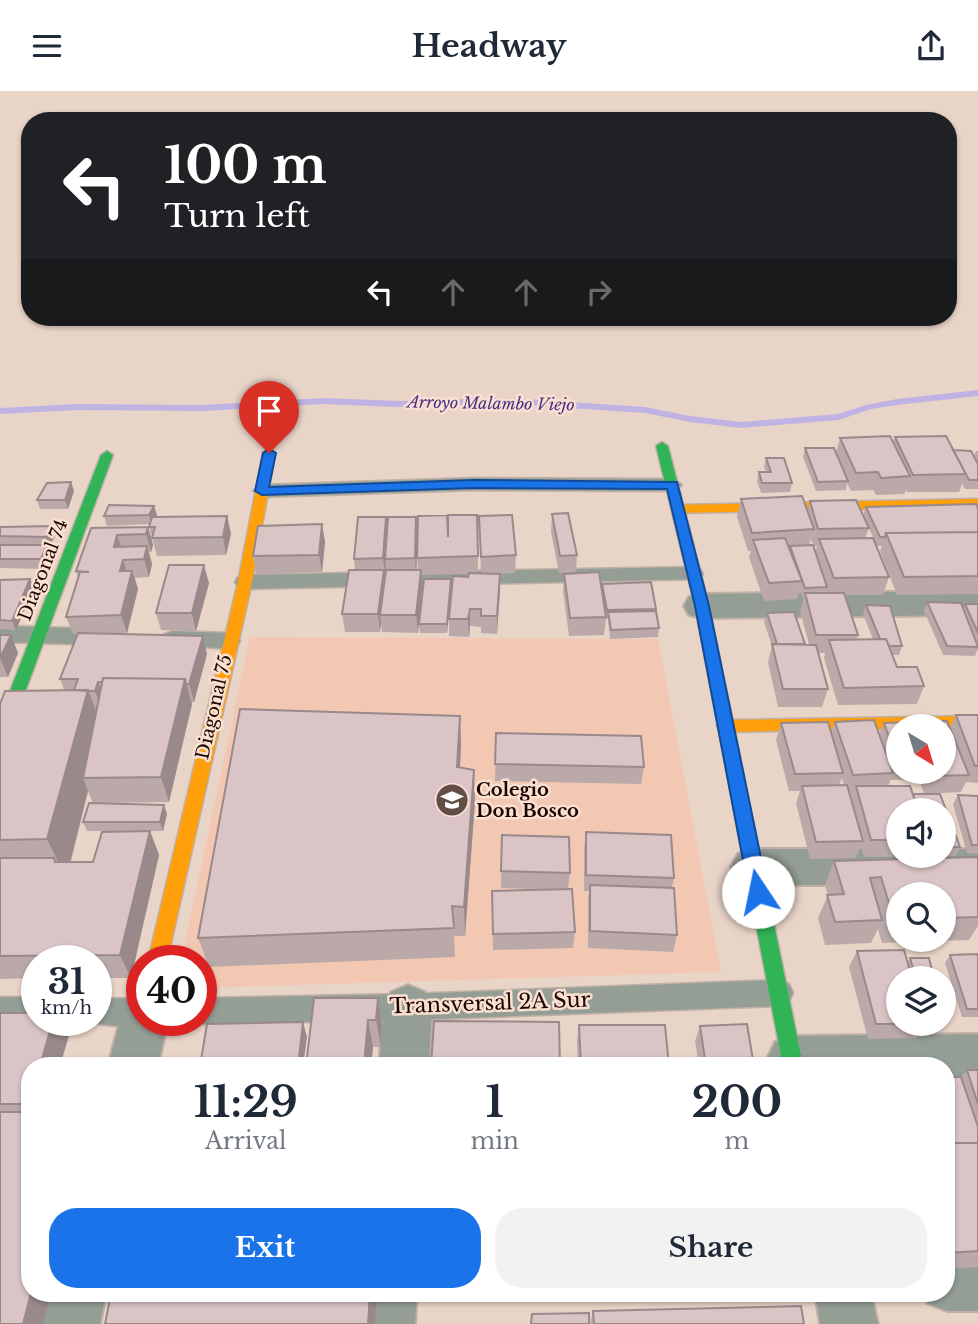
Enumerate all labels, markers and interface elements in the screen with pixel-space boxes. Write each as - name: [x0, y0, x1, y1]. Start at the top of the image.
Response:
- text: Headway: [412, 26, 566, 66]
- icon: menu: [28, 27, 66, 65]
- icon: share: [912, 27, 950, 65]
- text: 100 m: [164, 135, 327, 196]
- icon: left: [49, 140, 140, 231]
- text: Turn left: [164, 196, 310, 236]
- icon: left: [361, 273, 399, 311]
- icon: ahead: [434, 273, 472, 311]
- icon: ahead: [507, 273, 545, 311]
- icon: right: [580, 273, 618, 311]
- pin: [239, 381, 299, 453]
- icon: arrive: [250, 392, 288, 430]
- water label: Arroyo Malambo Viejo: [405, 392, 575, 414]
- street label: Diagonal 74: [14, 516, 72, 624]
- street label: Diagonal 75: [191, 652, 237, 762]
- north arrow: [886, 714, 956, 784]
- map controls: [886, 714, 956, 1036]
- place label: Colegio Don Bosco: [476, 779, 579, 822]
- school or university icon: Colegio Don Bosco: [433, 781, 471, 819]
- button: sound: [886, 798, 956, 868]
- position arrow: [721, 855, 795, 929]
- button: search: [886, 882, 956, 952]
- speed limit sign: 40: [126, 945, 217, 1036]
- text: 31: [48, 960, 85, 1003]
- button: layers: [886, 966, 956, 1036]
- street label: Transversal 2A Sur: [389, 986, 591, 1020]
- text: km/h: [41, 997, 92, 1019]
- text: 11:29: [194, 1076, 298, 1128]
- text: 1: [486, 1076, 504, 1128]
- text: 200: [692, 1076, 782, 1128]
- text: Arrival: [205, 1127, 286, 1155]
- text: min: [471, 1127, 519, 1155]
- text: m: [725, 1127, 749, 1155]
- button: Exit: [49, 1208, 481, 1288]
- button: Share: [495, 1208, 927, 1288]

